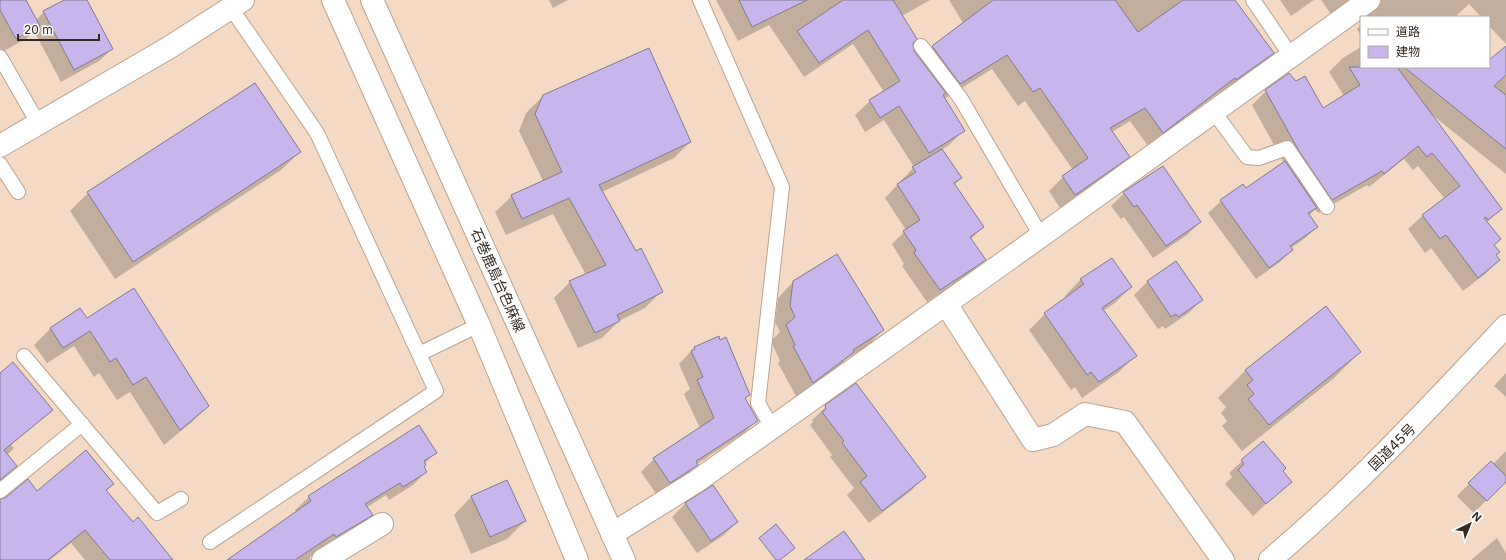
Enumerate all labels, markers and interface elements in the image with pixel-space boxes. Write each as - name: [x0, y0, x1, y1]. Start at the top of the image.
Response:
- scale bar: [18, 16, 99, 42]
- legend: [1360, 16, 1490, 68]
- text: 20 m: [24, 22, 53, 37]
- text: 道路: [1396, 24, 1420, 39]
- text: 建物: [1396, 44, 1420, 59]
- street label: 石巻鹿島台色麻線: [468, 225, 529, 334]
- street label: 国道45号: [1365, 420, 1419, 474]
- north arrow: [1450, 504, 1490, 544]
- text: N: [1469, 509, 1485, 525]

